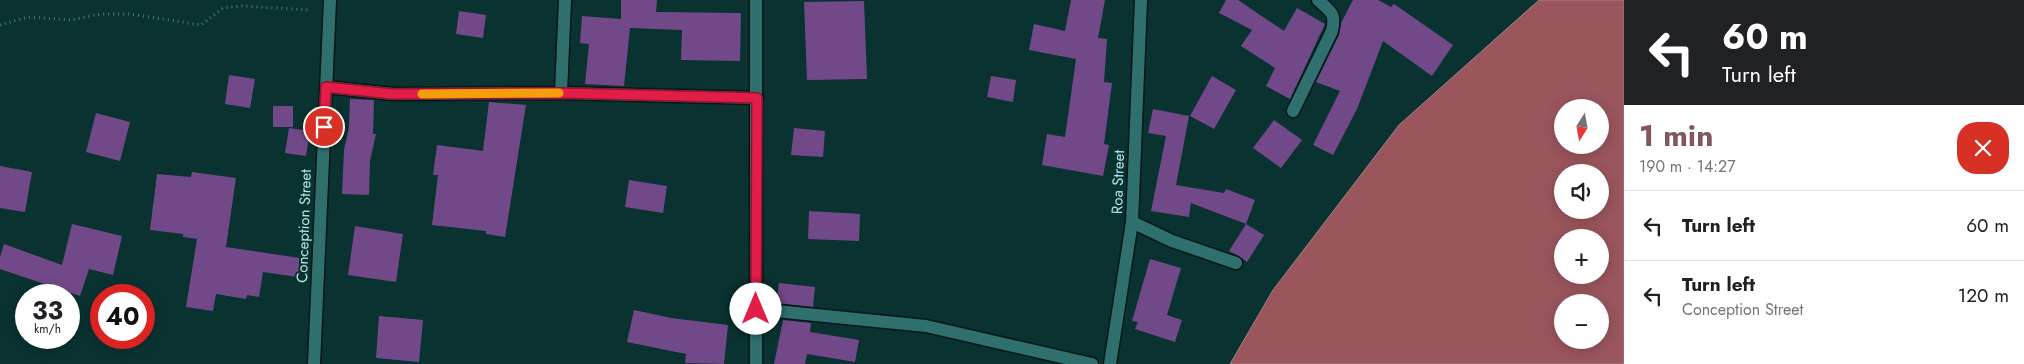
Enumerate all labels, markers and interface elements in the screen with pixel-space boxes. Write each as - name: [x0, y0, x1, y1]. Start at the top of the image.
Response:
- text: 60 m: [1722, 12, 1808, 62]
- icon: left: [1639, 20, 1704, 85]
- text: Turn left: [1722, 58, 1796, 90]
- north arrow: [1554, 99, 1609, 154]
- map controls: [1554, 99, 1609, 349]
- pin: [303, 106, 345, 148]
- icon: arrive: [310, 113, 338, 141]
- text: 1 min: [1639, 114, 1713, 157]
- button: close: [1957, 122, 2009, 174]
- street label: Roa Street: [1106, 149, 1130, 214]
- text: 190 m · 14:27: [1639, 155, 1736, 178]
- button: sound: [1554, 164, 1609, 219]
- street label: Conception Street: [291, 168, 317, 283]
- icon: left: [1639, 212, 1667, 240]
- text: Turn left: [1682, 212, 1755, 239]
- text: 60 m: [1966, 212, 2009, 239]
- button: +: [1554, 229, 1609, 284]
- text: Turn left: [1682, 271, 1755, 298]
- position arrow: [729, 282, 781, 334]
- icon: left: [1639, 282, 1667, 310]
- text: 120 m: [1958, 282, 2009, 309]
- speed limit sign: 40: [90, 284, 155, 349]
- text: 33: [32, 292, 63, 328]
- button: −: [1554, 294, 1609, 349]
- text: Conception Street: [1682, 298, 1803, 321]
- text: km/h: [34, 320, 61, 338]

